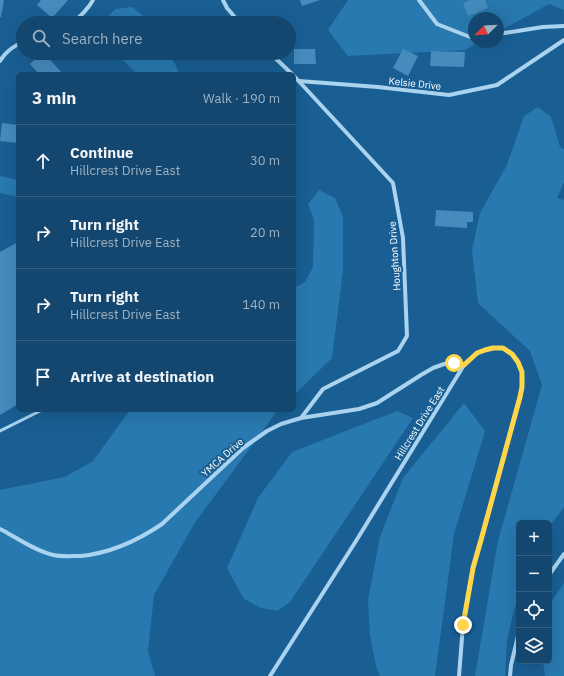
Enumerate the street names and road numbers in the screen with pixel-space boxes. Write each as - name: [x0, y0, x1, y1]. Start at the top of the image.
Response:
- street label: Kelsie Drive: [388, 74, 442, 93]
- street label: Houghton Drive: [386, 220, 403, 291]
- street label: Hillcrest Drive East: [391, 383, 448, 463]
- street label: YMCA Drive: [199, 435, 246, 480]

